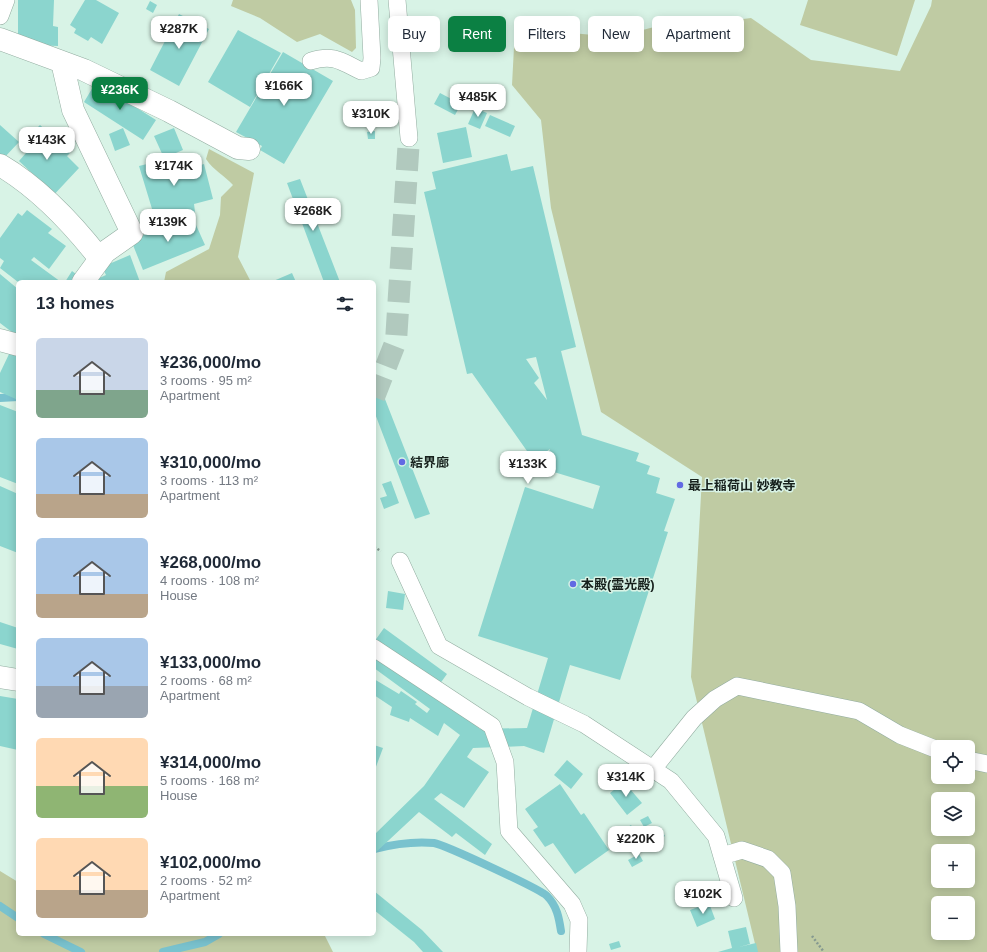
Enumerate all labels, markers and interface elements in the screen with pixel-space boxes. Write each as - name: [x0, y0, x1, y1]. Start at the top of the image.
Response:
- pin: ¥287K: [151, 16, 207, 50]
- chip: Buy: [388, 16, 440, 52]
- chip: Rent: [448, 16, 506, 52]
- chip: Filters: [514, 16, 580, 52]
- chip: New: [588, 16, 644, 52]
- chip: Apartment: [652, 16, 744, 52]
- text: ¥287K: [160, 21, 198, 36]
- pin: ¥166K: [256, 73, 312, 107]
- pin: ¥236K: [92, 77, 148, 111]
- text: ¥166K: [265, 78, 303, 93]
- text: ¥236K: [101, 82, 139, 97]
- pin: ¥485K: [450, 84, 506, 118]
- text: ¥485K: [459, 89, 497, 104]
- pin: ¥310K: [343, 101, 399, 135]
- text: ¥310K: [352, 106, 390, 121]
- pin: ¥143K: [19, 127, 75, 161]
- text: ¥143K: [28, 132, 66, 147]
- pin: ¥174K: [146, 153, 202, 187]
- text: ¥174K: [155, 158, 193, 173]
- pin: ¥268K: [285, 198, 341, 232]
- text: ¥268K: [294, 203, 332, 218]
- pin: ¥139K: [140, 209, 196, 243]
- text: ¥139K: [149, 214, 187, 229]
- icon: filters: [334, 293, 356, 315]
- text: 13 homes: [36, 294, 114, 313]
- text: ¥236,000/mo: [160, 353, 261, 372]
- icon: home: [68, 354, 116, 402]
- text: 3 rooms · 95 m²: [160, 373, 252, 388]
- text: Apartment: [160, 388, 220, 403]
- pin: ¥133K: [500, 451, 556, 485]
- text: ¥310,000/mo: [160, 453, 261, 472]
- icon: home: [68, 454, 116, 502]
- place label: 結界廊: [410, 455, 449, 470]
- text: ¥133K: [509, 456, 547, 471]
- marker: 結界廊: [397, 457, 407, 467]
- text: 3 rooms · 113 m²: [160, 473, 258, 488]
- place label: 最上稲荷山 妙教寺: [688, 478, 796, 493]
- marker: 最上稲荷山 妙教寺: [675, 480, 685, 490]
- text: Apartment: [160, 488, 220, 503]
- text: ¥268,000/mo: [160, 553, 261, 572]
- icon: home: [68, 554, 116, 602]
- text: 4 rooms · 108 m²: [160, 573, 259, 588]
- place label: 本殿(霊光殿): [581, 577, 655, 592]
- marker: 本殿(霊光殿): [568, 579, 578, 589]
- text: House: [160, 588, 198, 603]
- text: ¥133,000/mo: [160, 653, 261, 672]
- icon: home: [68, 654, 116, 702]
- text: 2 rooms · 68 m²: [160, 673, 252, 688]
- text: Apartment: [160, 688, 220, 703]
- map controls: [931, 740, 975, 940]
- button: locate: [931, 740, 975, 784]
- text: ¥314,000/mo: [160, 753, 261, 772]
- icon: home: [68, 754, 116, 802]
- pin: ¥314K: [598, 764, 654, 798]
- text: ¥314K: [607, 769, 645, 784]
- text: 5 rooms · 168 m²: [160, 773, 259, 788]
- text: House: [160, 788, 198, 803]
- button: layers: [931, 792, 975, 836]
- pin: ¥220K: [608, 826, 664, 860]
- text: ¥220K: [617, 831, 655, 846]
- button: +: [931, 844, 975, 888]
- text: ¥102,000/mo: [160, 853, 261, 872]
- icon: home: [68, 854, 116, 902]
- text: 2 rooms · 52 m²: [160, 873, 252, 888]
- pin: ¥102K: [675, 881, 731, 915]
- text: ¥102K: [684, 886, 722, 901]
- text: Apartment: [160, 888, 220, 903]
- button: −: [931, 896, 975, 940]

